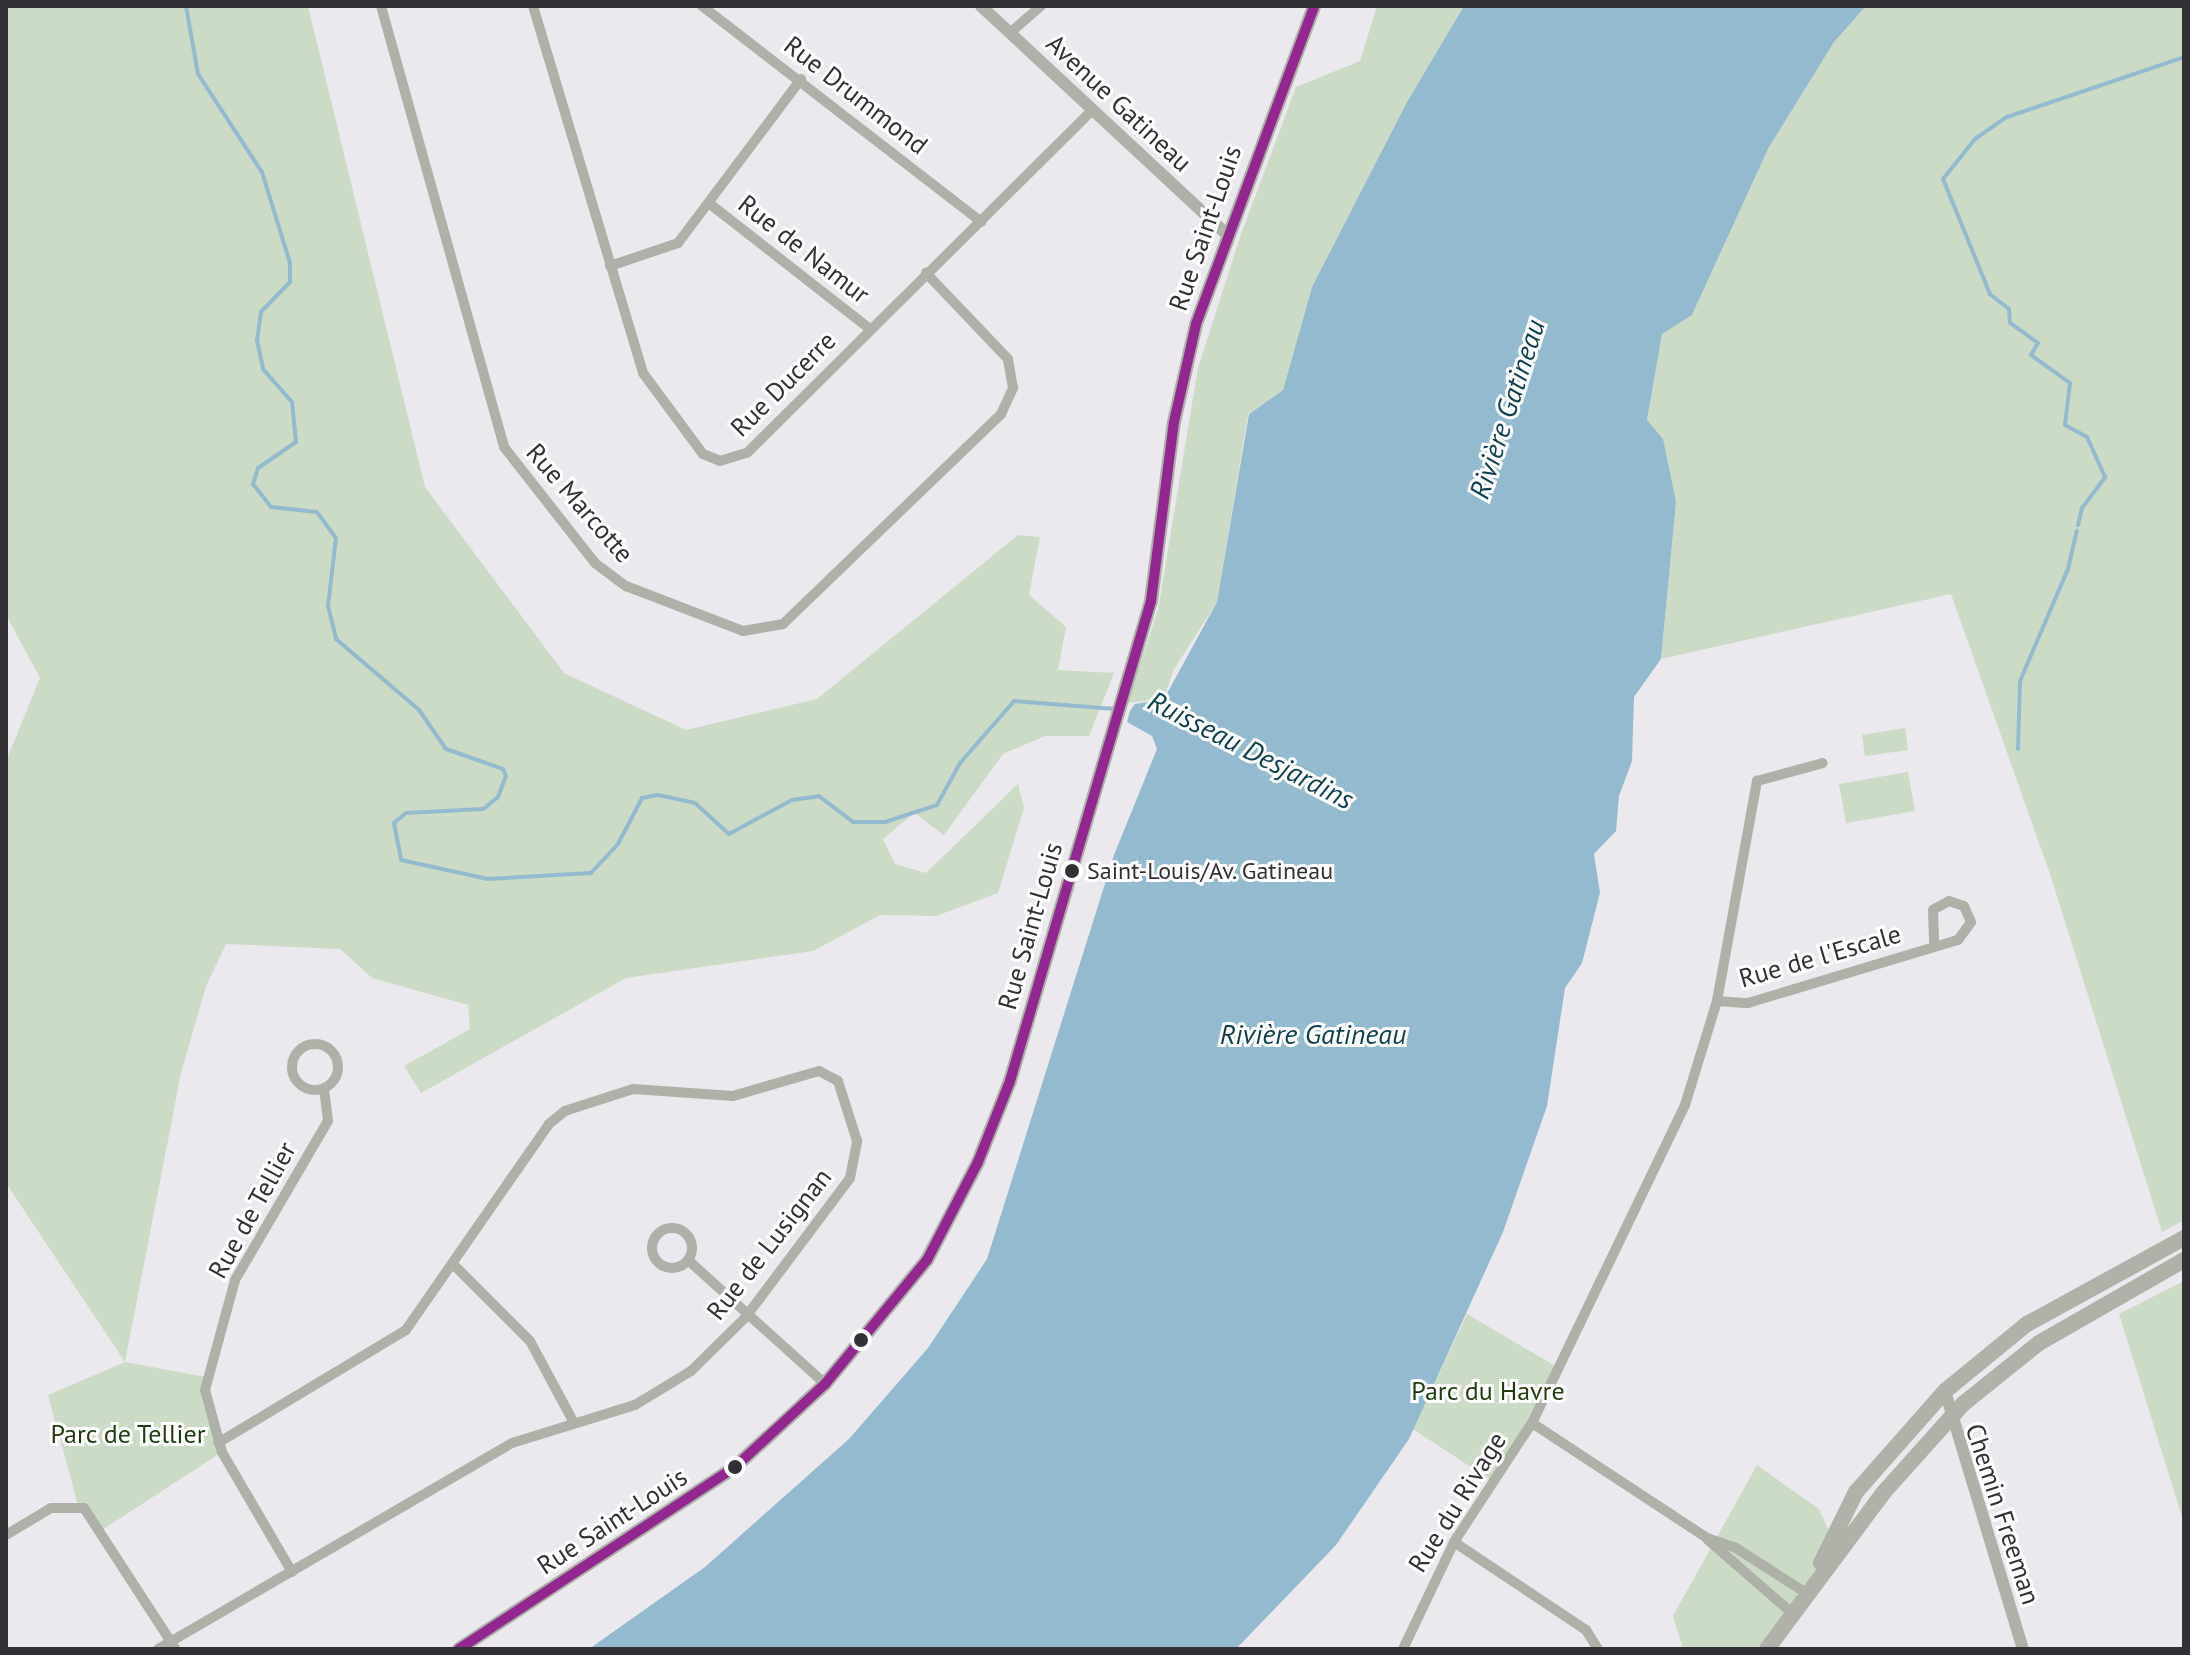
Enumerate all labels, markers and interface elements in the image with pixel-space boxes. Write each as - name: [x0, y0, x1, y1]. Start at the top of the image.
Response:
- street label: Avenue Gatineau: [1040, 28, 1198, 178]
- street label: Rue Drummond: [778, 29, 934, 161]
- street label: Rue Saint-Louis: [1162, 141, 1248, 315]
- street label: Rue de Namur: [732, 188, 876, 310]
- water label: Rivière Gatineau: [1462, 315, 1552, 503]
- street label: Rue Ducerre: [724, 325, 842, 443]
- street label: Rue Marcotte: [520, 437, 640, 569]
- water label: Ruisseau Desjardins: [1143, 684, 1359, 816]
- street label: Rue Saint-Louis: [991, 839, 1069, 1013]
- place label: Saint-Louis/Av. Gatineau: [1087, 857, 1335, 885]
- marker: Saint-Louis/Av. Gatineau: [1064, 863, 1080, 879]
- street label: Rue de l'Escale: [1735, 918, 1905, 994]
- water label: Rivière Gatineau: [1220, 1017, 1406, 1051]
- street label: Rue de Tellier: [202, 1136, 302, 1284]
- street label: Rue de Lusignan: [700, 1162, 838, 1326]
- unlabelled marker: [853, 1332, 869, 1348]
- park label: Parc du Havre: [1411, 1375, 1565, 1407]
- park label: Parc de Tellier: [50, 1418, 206, 1450]
- street label: Chemin Freeman: [1959, 1420, 2047, 1608]
- street label: Rue du Rivage: [1402, 1426, 1512, 1578]
- unlabelled marker: [727, 1459, 743, 1475]
- street label: Rue Saint-Louis: [531, 1461, 693, 1581]

